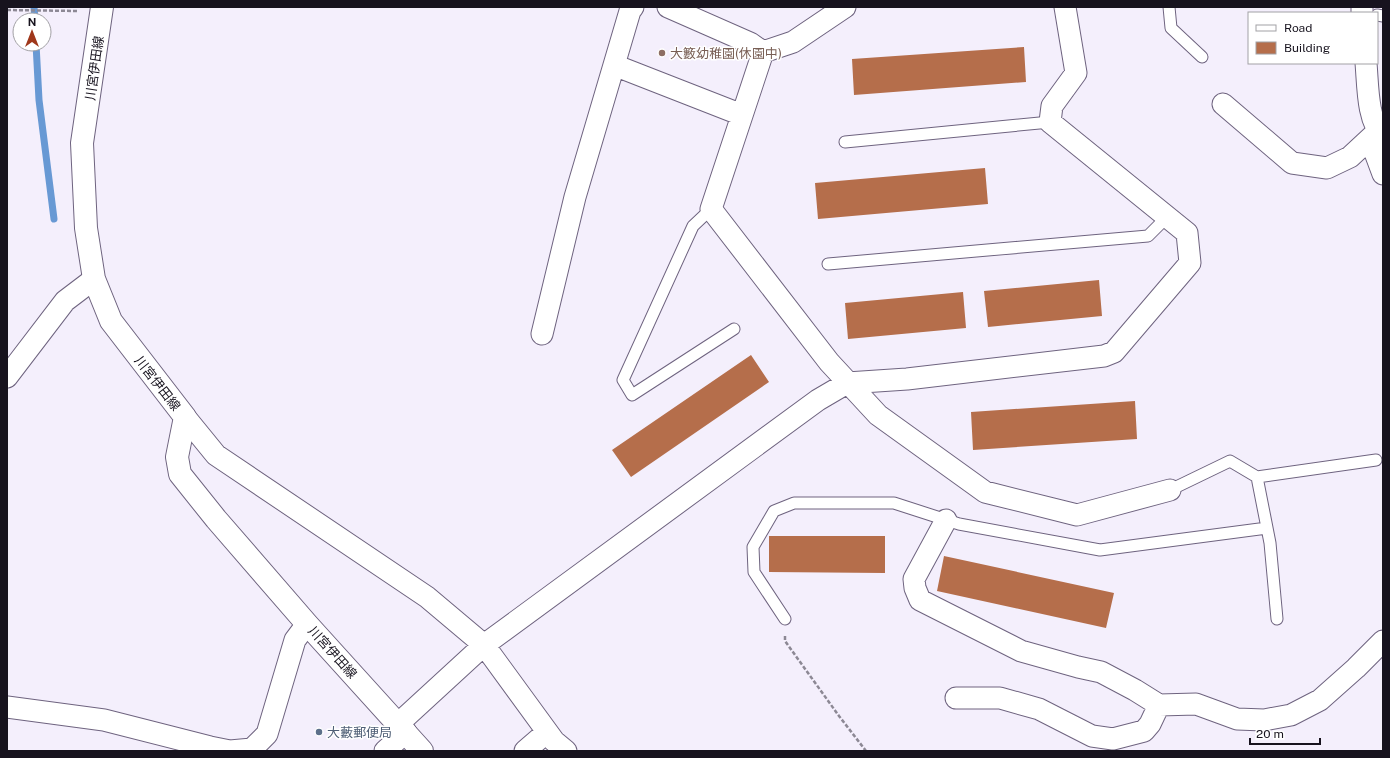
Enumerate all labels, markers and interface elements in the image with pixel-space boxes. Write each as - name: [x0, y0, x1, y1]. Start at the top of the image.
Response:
- north arrow: [12, 12, 52, 52]
- legend: [1248, 12, 1378, 64]
- text: N: [28, 16, 36, 28]
- text: Road: [1284, 21, 1312, 35]
- street label: 川宮伊田線: [83, 35, 106, 101]
- text: Building: [1284, 41, 1330, 55]
- place label: 大籔幼稚園(休園中): [670, 46, 782, 61]
- marker: 大籔幼稚園(休園中): [657, 48, 667, 58]
- street label: 川宮伊田線: [132, 353, 184, 414]
- street label: 川宮伊田線: [305, 623, 360, 682]
- scale bar: [1250, 720, 1320, 746]
- place label: 大藪郵便局: [327, 725, 392, 740]
- marker: 大藪郵便局: [314, 727, 324, 737]
- text: 20 m: [1256, 727, 1284, 741]

